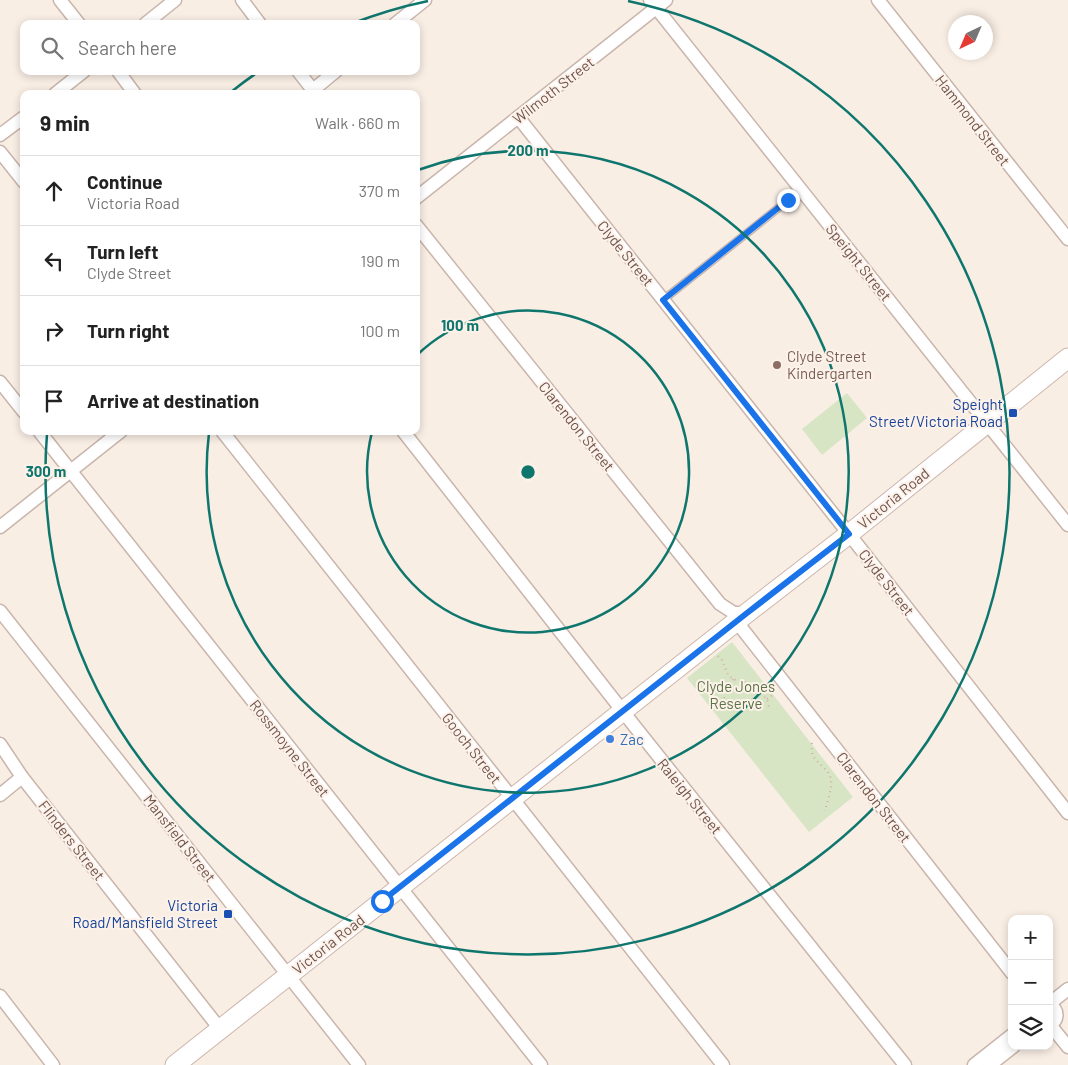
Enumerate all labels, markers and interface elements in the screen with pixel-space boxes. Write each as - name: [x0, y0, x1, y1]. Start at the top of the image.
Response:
- north arrow: [948, 15, 993, 60]
- search box: [20, 20, 420, 75]
- icon: search: [38, 34, 66, 62]
- text: Search here: [78, 36, 177, 59]
- street label: Wilmoth Street: [509, 53, 597, 127]
- street label: Hammond Street: [932, 71, 1014, 169]
- text: 9 min: [40, 110, 90, 135]
- text: Walk · 660 m: [315, 113, 400, 132]
- text: 200 m: [507, 141, 549, 159]
- text: Continue: [87, 170, 163, 193]
- icon: ahead: [40, 177, 68, 205]
- text: 370 m: [359, 181, 400, 200]
- route end: [777, 189, 800, 212]
- text: Victoria Road: [87, 193, 180, 212]
- street label: Clyde Street: [594, 216, 658, 290]
- street label: Speight Street: [822, 220, 896, 304]
- text: Turn left: [87, 240, 158, 263]
- icon: left: [40, 247, 68, 275]
- text: 190 m: [361, 251, 400, 270]
- text: Clyde Street: [87, 263, 172, 282]
- text: 100 m: [441, 316, 479, 334]
- icon: right: [40, 317, 68, 345]
- text: Turn right: [87, 319, 169, 342]
- text: 100 m: [360, 321, 400, 340]
- place label: Clyde Street Kindergarten: [787, 347, 872, 382]
- marker: Clyde Street Kindergarten: [771, 359, 783, 371]
- street label: Clarendon Street: [535, 378, 619, 474]
- icon: arrive: [40, 387, 68, 415]
- text: Arrive at destination: [87, 389, 259, 412]
- place label: Speight Street/Victoria Road: [869, 395, 1003, 430]
- marker: Speight Street/Victoria Road: [1007, 407, 1019, 419]
- text: 300 m: [26, 462, 66, 480]
- centre of rings: [519, 463, 537, 481]
- street label: Victoria Road: [854, 464, 932, 532]
- street label: Clyde Street: [855, 545, 919, 619]
- park label: Clyde Jones Reserve: [697, 677, 775, 712]
- street label: Rossmoyne Street: [246, 696, 334, 800]
- street label: Gooch Street: [439, 709, 505, 787]
- place label: Zac: [620, 730, 644, 748]
- marker: Zac: [604, 733, 616, 745]
- street label: Clarendon Street: [833, 748, 915, 846]
- street label: Raleigh Street: [654, 755, 726, 837]
- street label: Mansfield Street: [140, 791, 220, 885]
- street label: Flinders Street: [35, 796, 109, 884]
- route start: [371, 890, 394, 913]
- place label: Victoria Road/Mansfield Street: [72, 896, 218, 931]
- marker: Victoria Road/Mansfield Street: [222, 908, 234, 920]
- street label: Victoria Road: [288, 910, 368, 978]
- map controls: [1008, 915, 1053, 1050]
- button: +: [1008, 915, 1053, 960]
- button: −: [1008, 960, 1053, 1005]
- button: layers: [1008, 1005, 1053, 1050]

